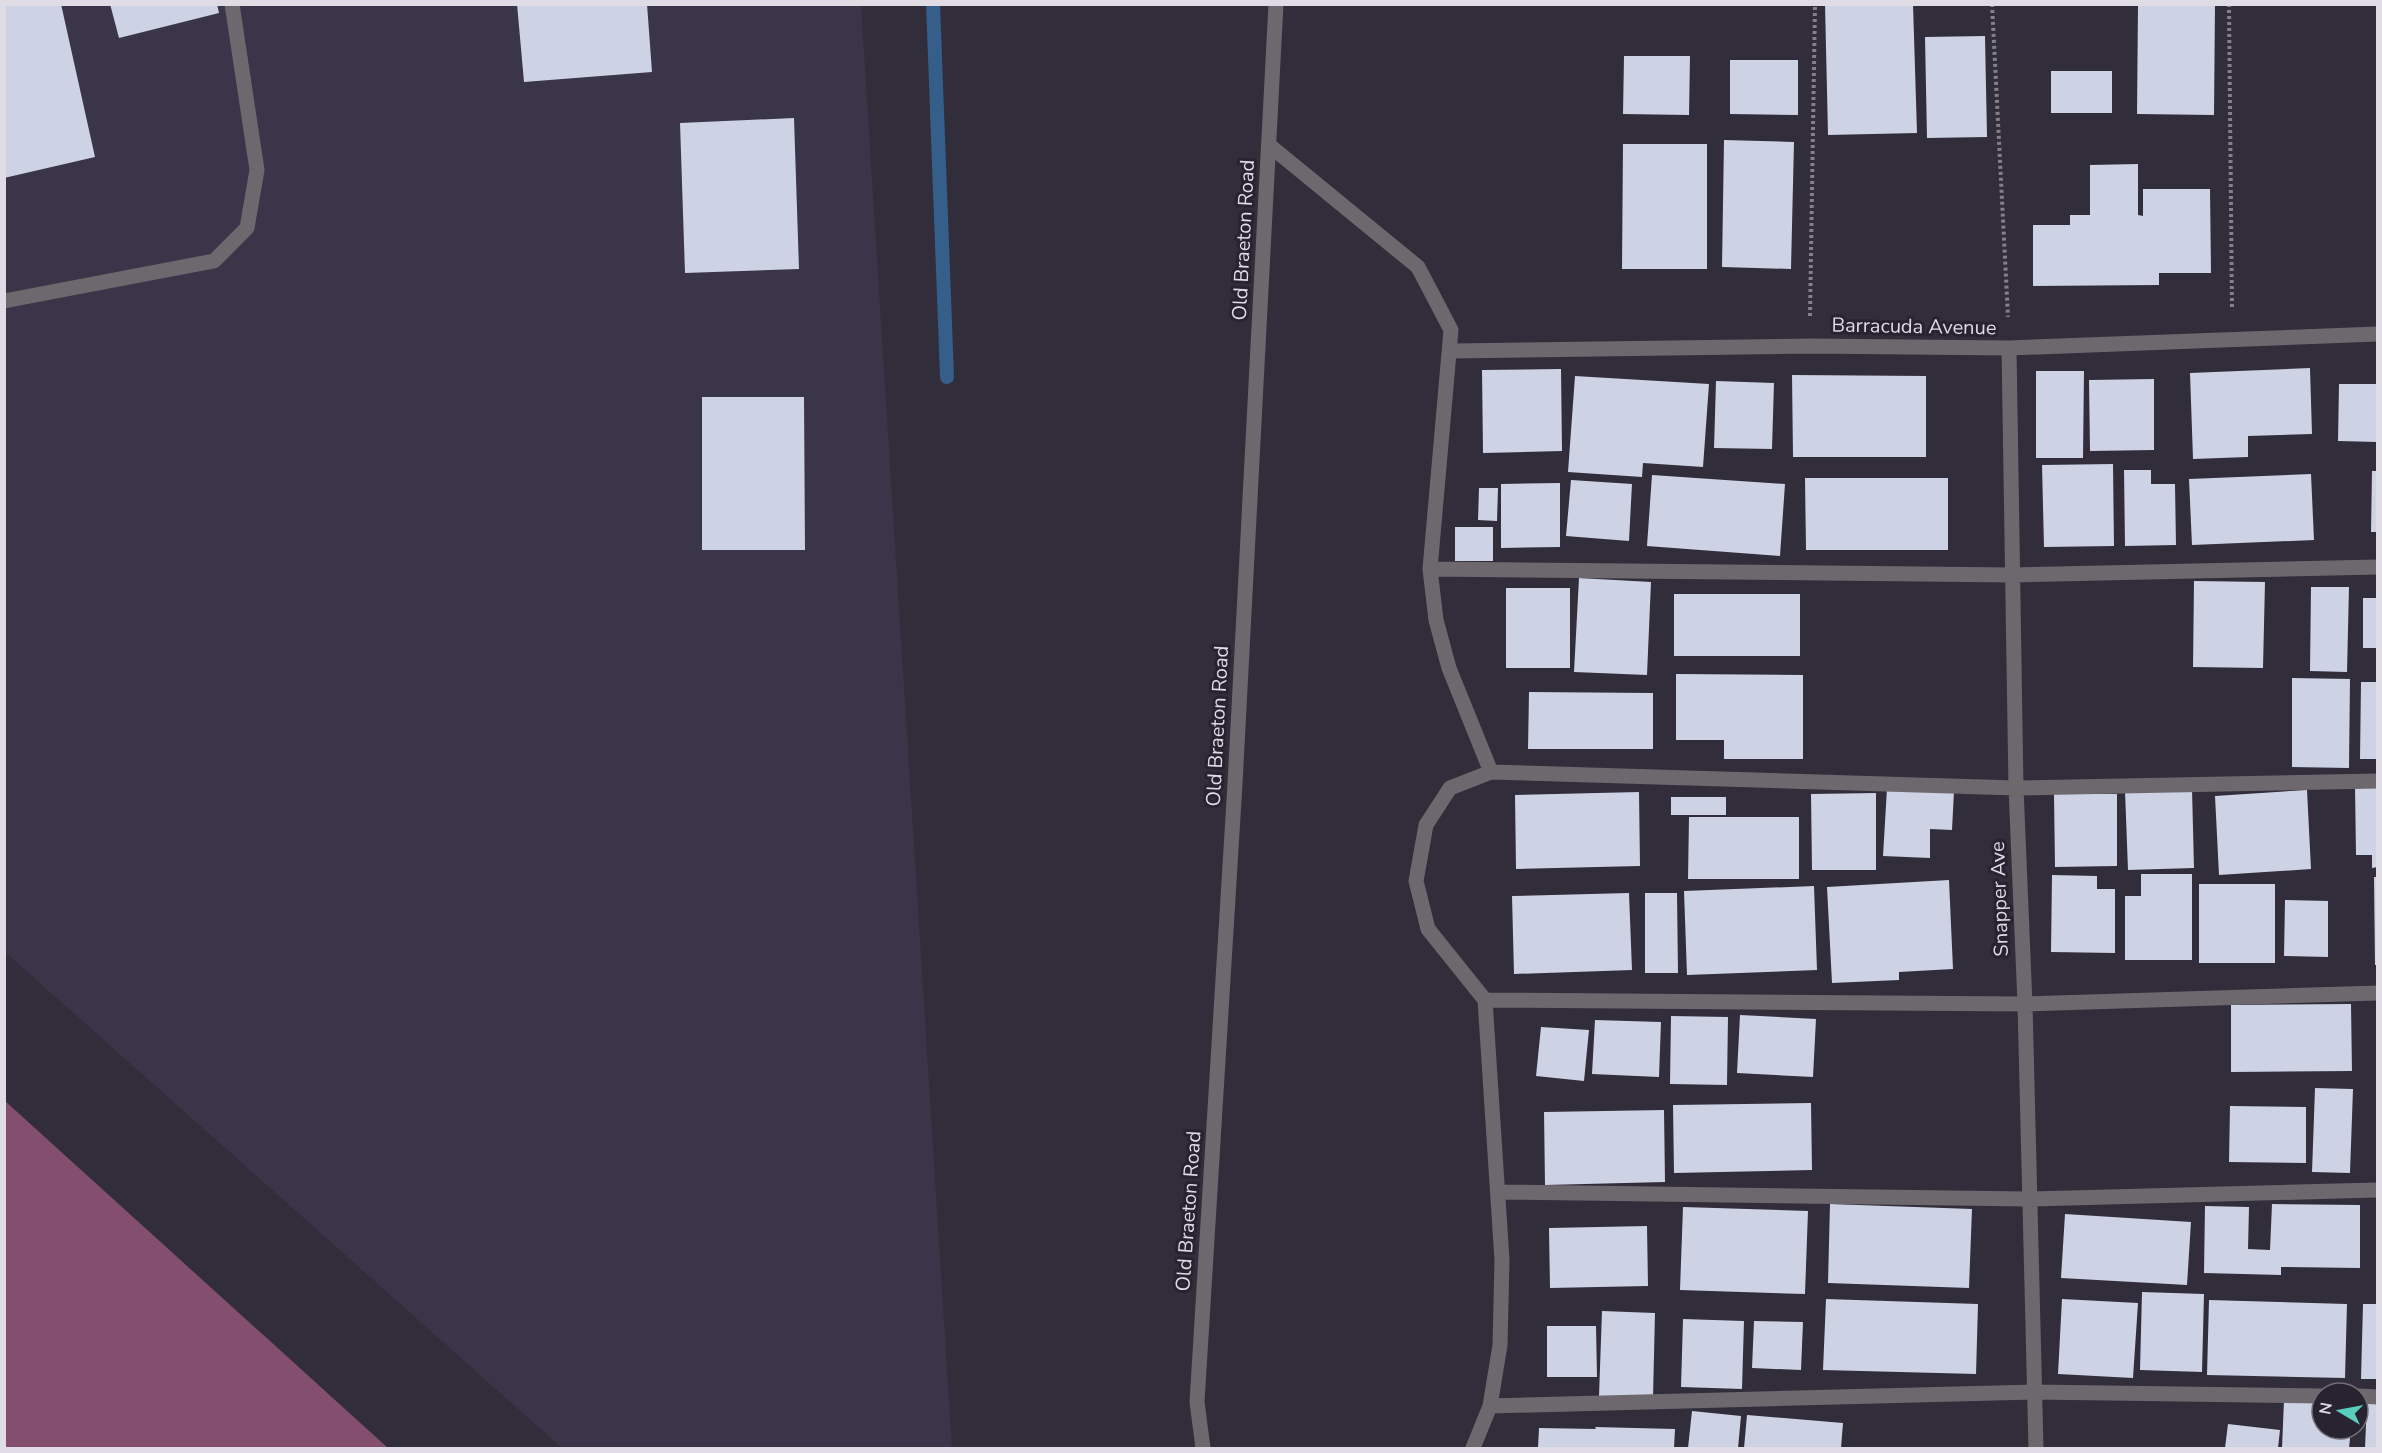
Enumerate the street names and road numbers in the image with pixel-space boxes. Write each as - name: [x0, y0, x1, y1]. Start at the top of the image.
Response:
- street label: Old Braeton Road: [1226, 159, 1261, 321]
- street label: Barracuda Avenue: [1831, 312, 1997, 341]
- street label: Old Braeton Road: [1200, 645, 1235, 807]
- street label: Snapper Ave: [1984, 841, 2015, 957]
- street label: Old Braeton Road: [1169, 1130, 1208, 1292]

